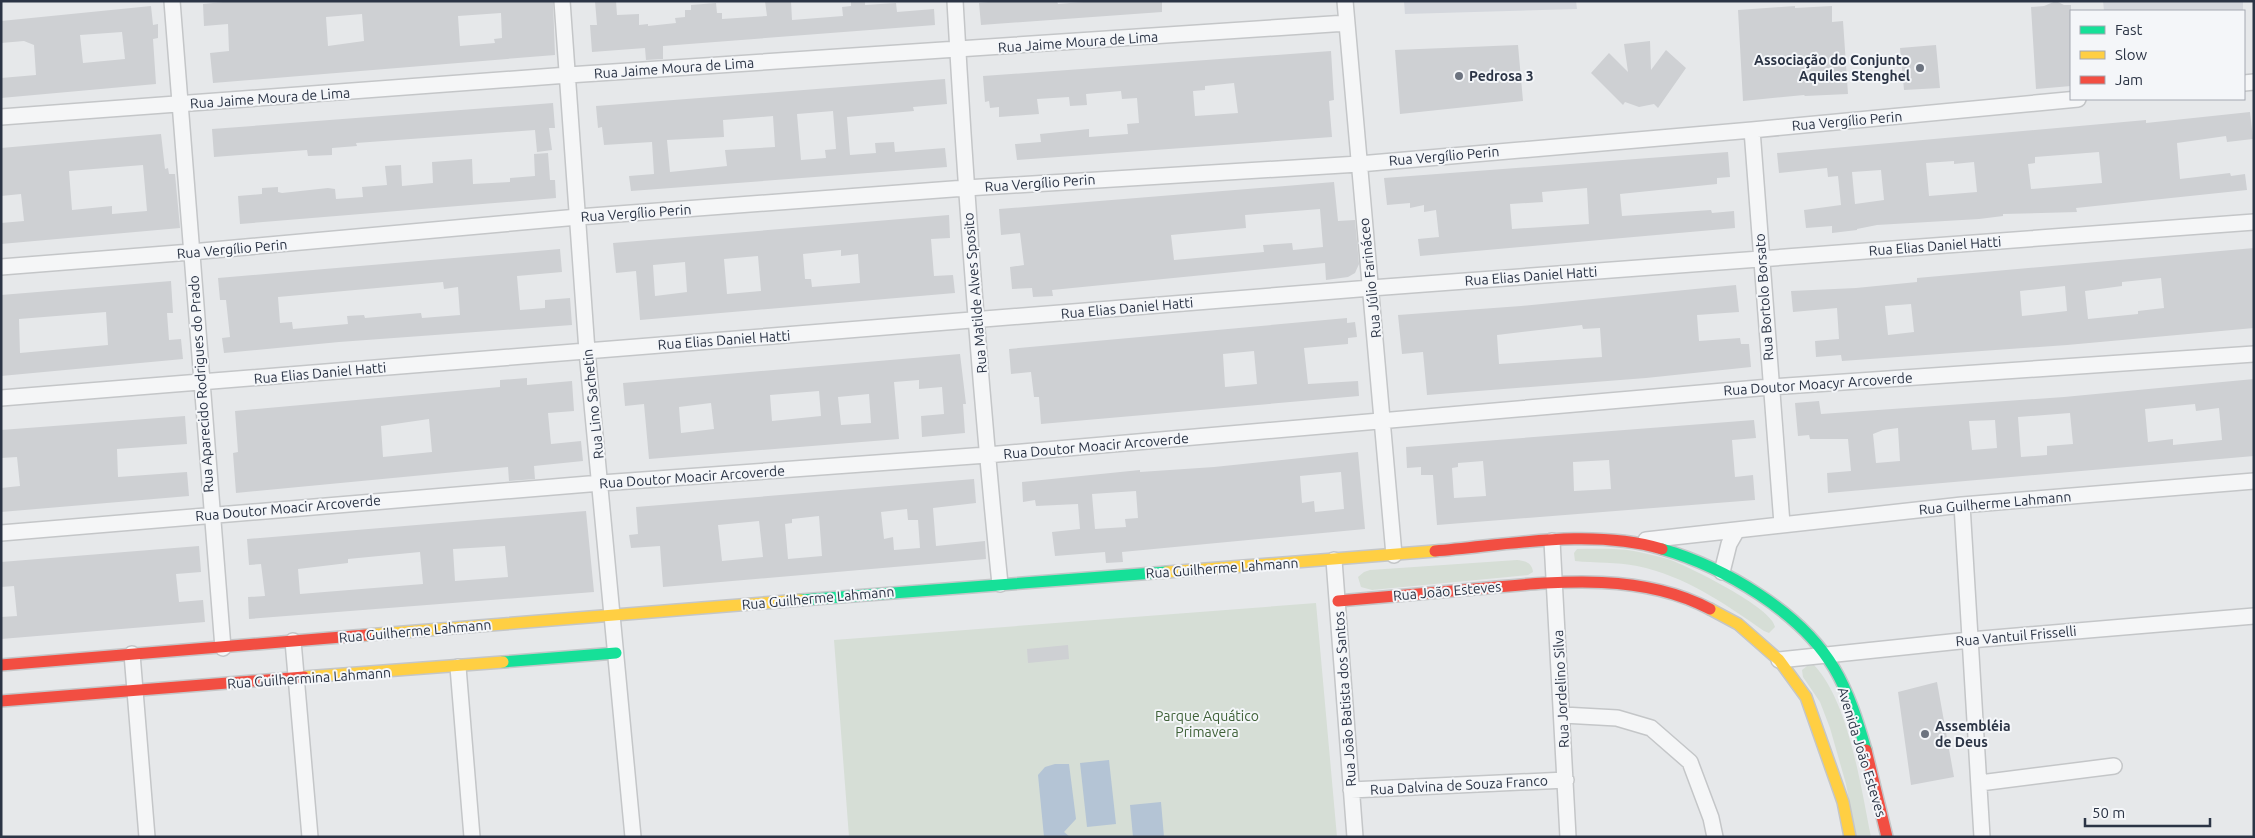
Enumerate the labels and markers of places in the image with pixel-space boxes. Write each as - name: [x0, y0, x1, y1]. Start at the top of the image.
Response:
- place label: Associação do Conjunto Aquiles Stenghel: [1754, 52, 1910, 84]
- marker: Associação do Conjunto Aquiles Stenghel: [1914, 62, 1926, 74]
- place label: Pedrosa 3: [1469, 68, 1534, 84]
- marker: Pedrosa 3: [1453, 70, 1465, 82]
- place label: Assembléia de Deus: [1935, 718, 2011, 750]
- marker: Assembléia de Deus: [1919, 728, 1931, 740]

